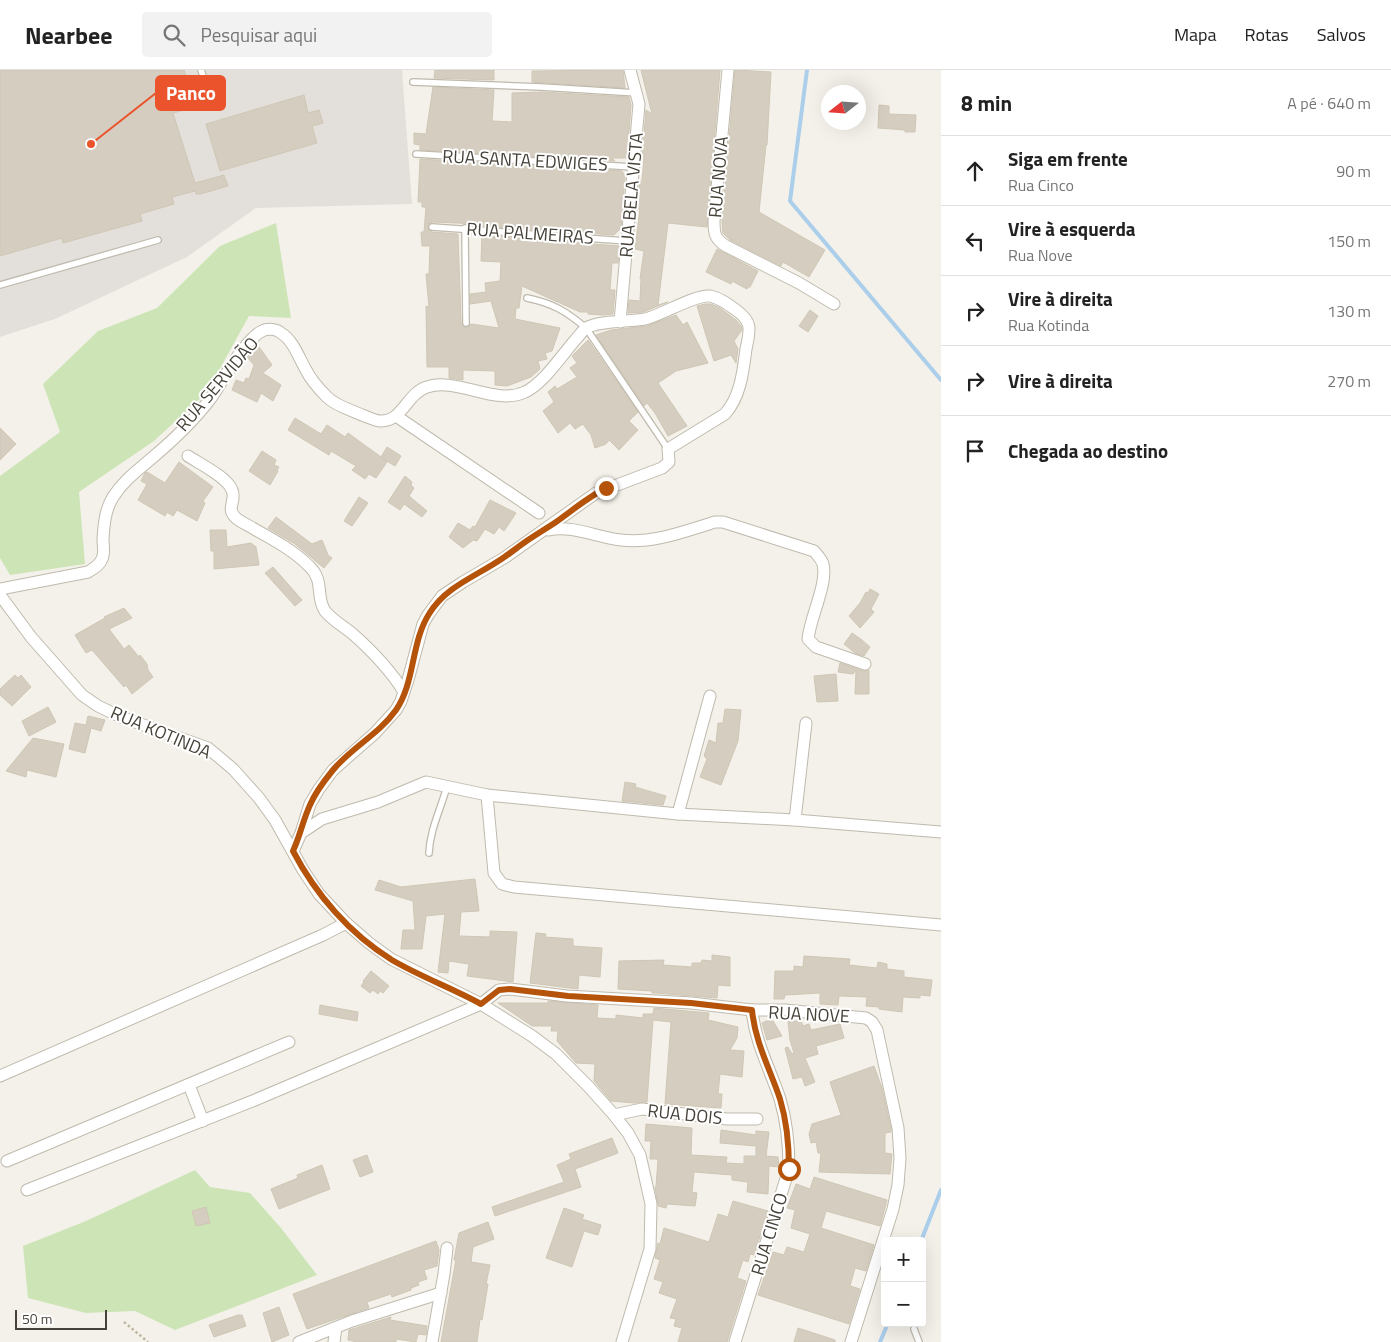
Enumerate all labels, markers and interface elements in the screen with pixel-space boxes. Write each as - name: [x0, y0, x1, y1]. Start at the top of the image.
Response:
- search box: [142, 12, 492, 57]
- text: Nearbee: [25, 17, 112, 53]
- text: Pesquisar aqui: [200, 20, 317, 49]
- icon: search: [160, 21, 188, 49]
- text: Mapa: [1174, 21, 1217, 48]
- text: Rotas: [1245, 21, 1289, 48]
- text: Salvos: [1317, 21, 1366, 48]
- callout: Panco: [156, 76, 225, 110]
- text: Panco: [166, 78, 216, 107]
- north arrow: [821, 85, 866, 130]
- text: 8 min: [961, 87, 1012, 119]
- text: A pé · 640 m: [1287, 91, 1371, 115]
- street label: RUA BELA VISTA: [612, 131, 650, 259]
- street label: RUA NOVA: [701, 135, 735, 219]
- street label: RUA SANTA EDWIGES: [442, 142, 608, 178]
- text: Siga em frente: [1008, 144, 1128, 173]
- icon: ahead: [961, 157, 989, 185]
- text: 90 m: [1336, 159, 1371, 183]
- text: Rua Cinco: [1008, 173, 1074, 197]
- text: Vire à esquerda: [1008, 214, 1136, 243]
- street label: RUA PALMEIRAS: [465, 215, 595, 251]
- icon: left: [961, 227, 989, 255]
- text: 150 m: [1327, 229, 1371, 253]
- text: Rua Nove: [1008, 243, 1073, 267]
- text: Vire à direita: [1008, 284, 1113, 313]
- icon: right: [961, 297, 989, 325]
- text: 130 m: [1327, 299, 1371, 323]
- text: Rua Kotinda: [1008, 313, 1089, 337]
- street label: RUA SERVIDÃO: [169, 331, 265, 437]
- text: Vire à direita: [1008, 366, 1113, 395]
- icon: right: [961, 367, 989, 395]
- text: 270 m: [1327, 369, 1371, 393]
- text: Chegada ao destino: [1008, 436, 1168, 465]
- icon: arrive: [961, 437, 989, 465]
- route end: [595, 477, 618, 500]
- street label: RUA KOTINDA: [107, 699, 216, 765]
- street label: RUA NOVE: [768, 998, 850, 1030]
- street label: RUA DOIS: [646, 1097, 724, 1131]
- route start: [778, 1158, 801, 1181]
- street label: RUA CINCO: [744, 1189, 794, 1279]
- map controls: [881, 1237, 926, 1327]
- button: +: [881, 1237, 926, 1282]
- button: −: [881, 1282, 926, 1327]
- scale bar: [15, 1307, 108, 1330]
- text: 50 m: [22, 1308, 52, 1329]

